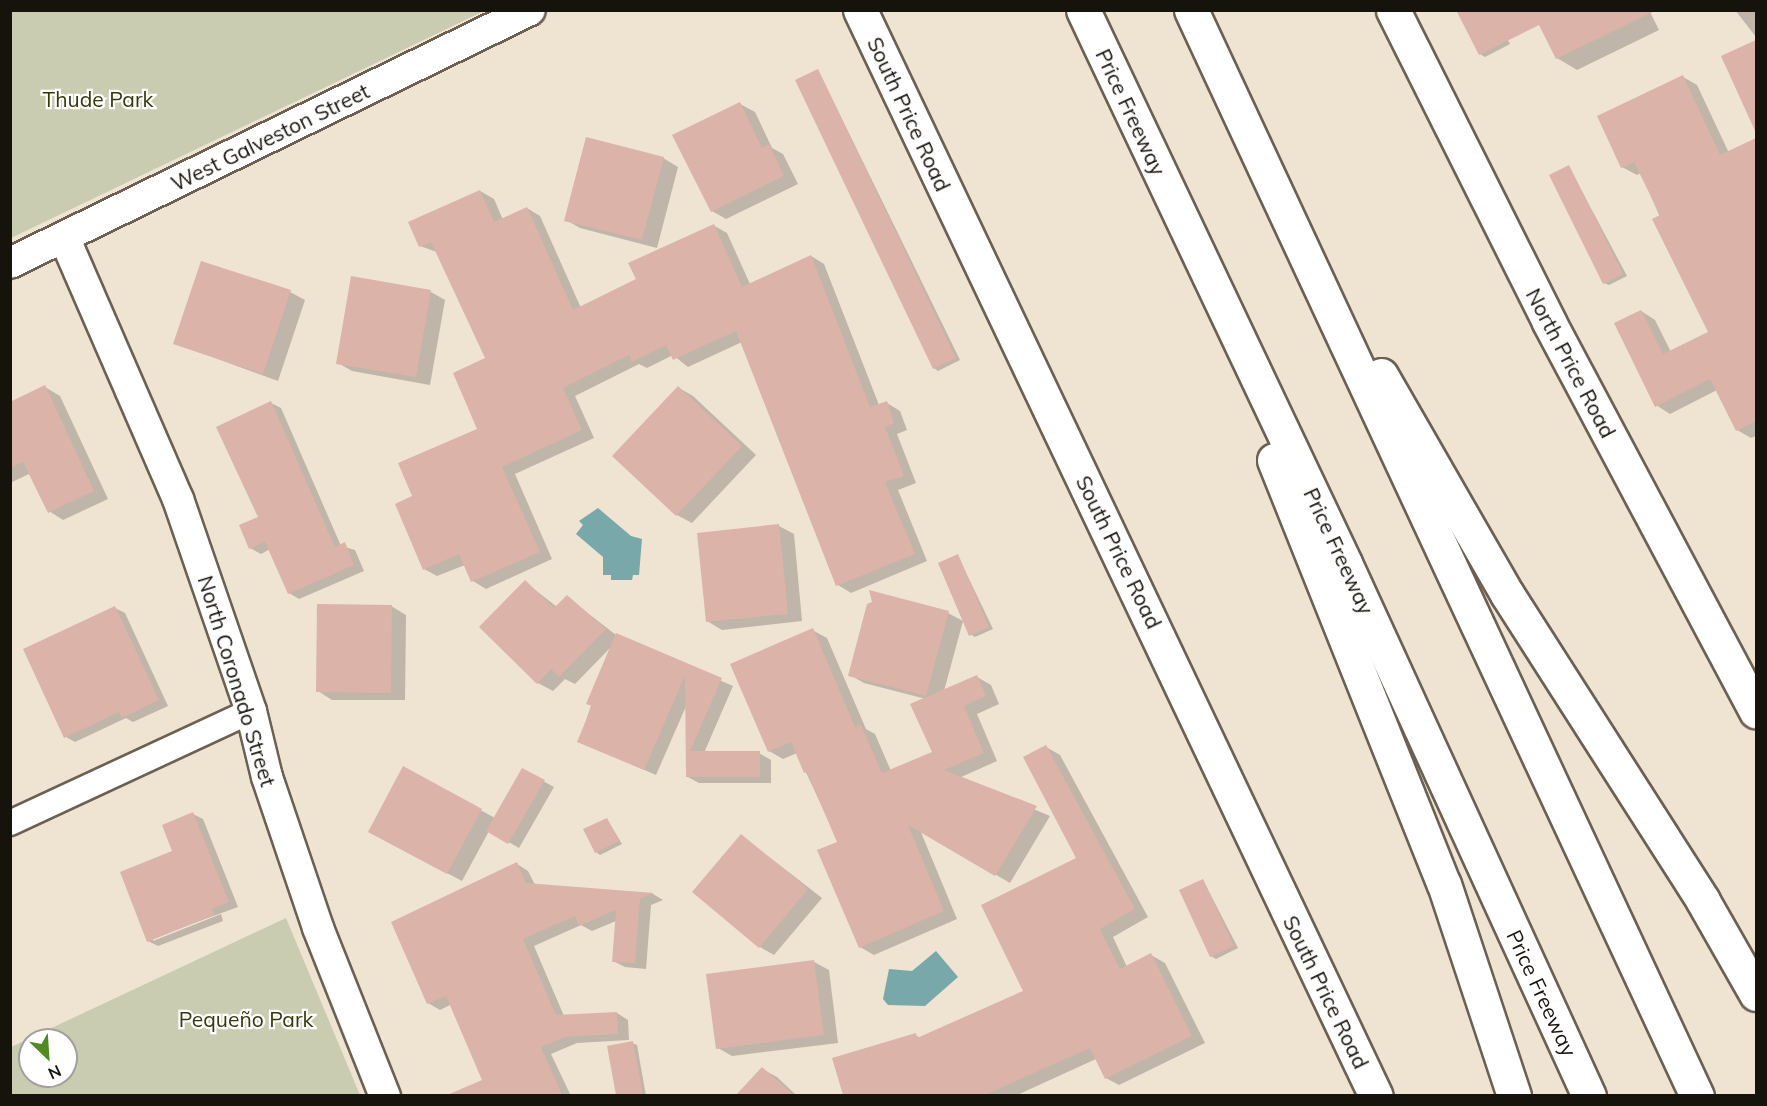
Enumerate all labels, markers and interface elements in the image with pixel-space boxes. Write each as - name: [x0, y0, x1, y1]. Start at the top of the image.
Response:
- street label: South Price Road: [862, 33, 956, 195]
- street label: Price Freeway: [1091, 45, 1171, 179]
- street label: West Galveston Street: [167, 78, 373, 196]
- park label: Thude Park: [43, 86, 153, 112]
- street label: North Price Road: [1521, 284, 1621, 442]
- street label: South Price Road: [1071, 471, 1167, 633]
- street label: Price Freeway: [1299, 484, 1379, 618]
- street label: North Coronado Street: [193, 573, 281, 789]
- street label: South Price Road: [1278, 911, 1374, 1073]
- street label: Price Freeway: [1502, 926, 1582, 1060]
- park label: Pequeño Park: [179, 1006, 313, 1032]
- north arrow: [18, 1028, 78, 1088]
- text: N: [45, 1061, 64, 1084]

